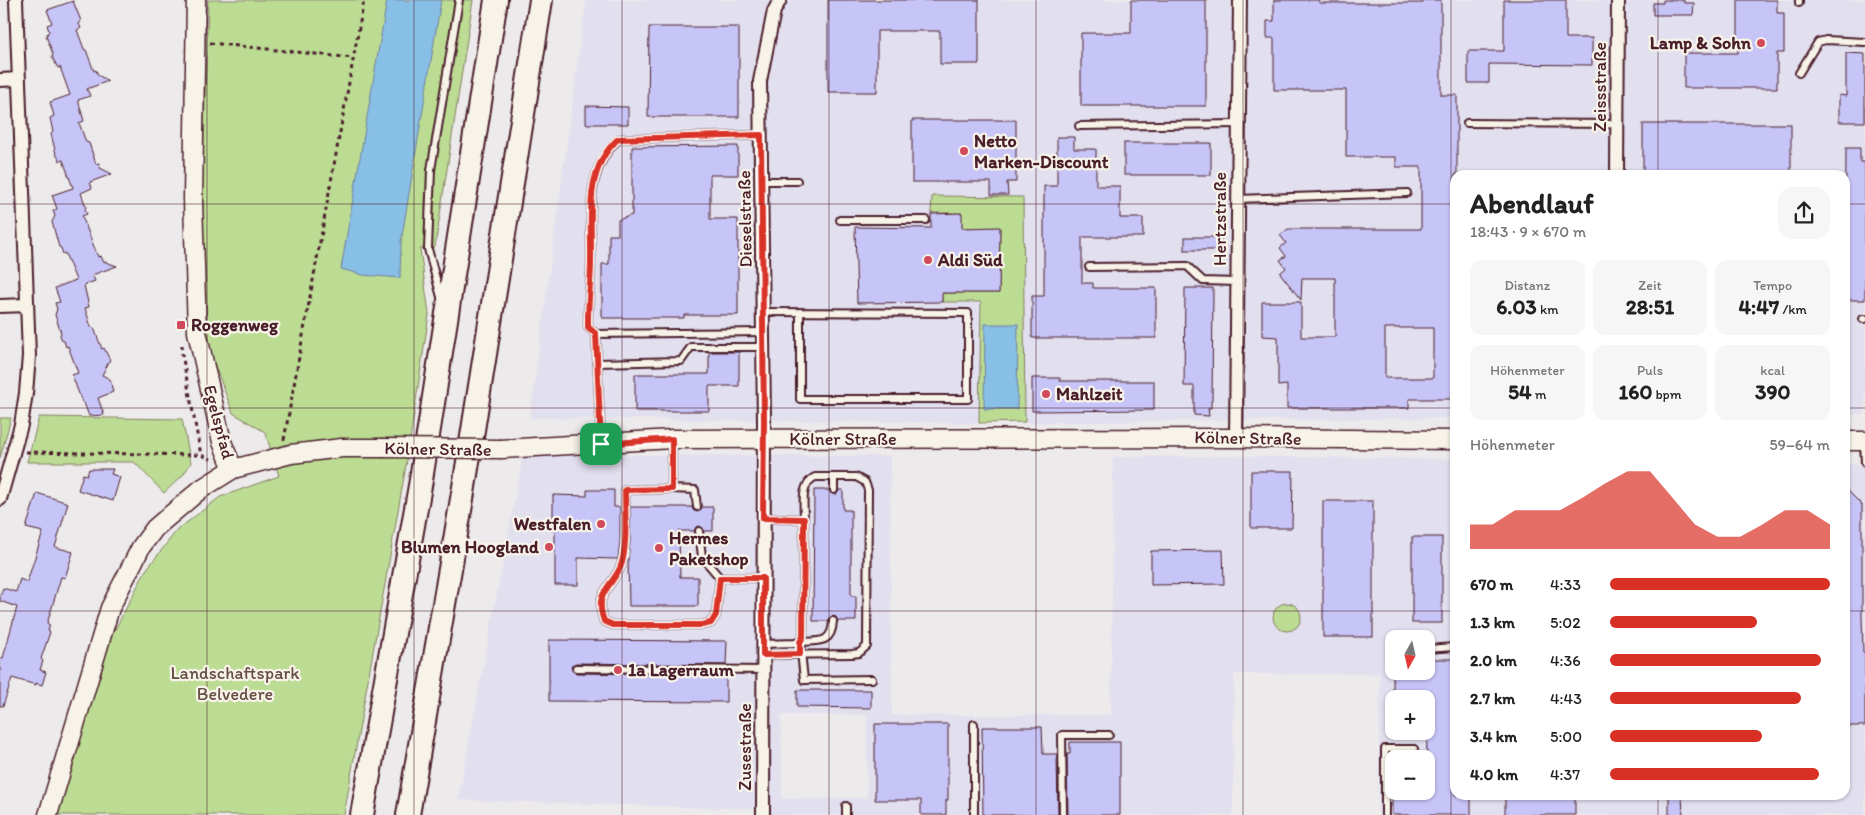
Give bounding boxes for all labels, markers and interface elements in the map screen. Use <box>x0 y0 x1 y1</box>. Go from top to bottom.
place label: Lamp & Sohn <box>1650 32 1752 54</box>
marker: Lamp & Sohn <box>1755 37 1767 49</box>
street label: Zeissstraße <box>1589 42 1611 132</box>
place label: Netto Marken-Discount <box>974 130 1109 173</box>
marker: Netto Marken-Discount <box>958 145 970 157</box>
street label: Dieselstraße <box>733 170 757 268</box>
street label: Hertzstraße <box>1209 172 1231 266</box>
text: Abendlauf <box>1470 186 1594 220</box>
button: share <box>1778 187 1830 239</box>
text: 18:43 · 9 × 670 m <box>1470 222 1586 241</box>
place label: Aldi Süd <box>937 249 1003 271</box>
marker: Aldi Süd <box>922 254 934 266</box>
text: Distanz <box>1505 277 1550 294</box>
text: Zeit <box>1638 277 1662 294</box>
text: Tempo <box>1753 277 1792 294</box>
text: 6.03 <box>1496 294 1537 319</box>
text: 28:51 <box>1626 294 1674 319</box>
text: 4:47 <box>1738 294 1779 319</box>
text: km <box>1537 301 1558 318</box>
text: /km <box>1779 301 1807 318</box>
place label: Roggenweg <box>191 314 279 336</box>
marker: Roggenweg <box>175 319 187 331</box>
text: Höhenmeter <box>1490 362 1564 379</box>
text: Puls <box>1637 362 1663 379</box>
text: kcal <box>1760 362 1785 379</box>
text: 54 <box>1508 379 1532 404</box>
text: 160 <box>1619 379 1652 404</box>
text: 390 <box>1755 379 1790 404</box>
street label: Egelspfad <box>199 382 240 462</box>
place label: Mahlzeit <box>1056 383 1123 405</box>
text: m <box>1532 386 1547 403</box>
text: bpm <box>1652 386 1681 403</box>
marker: Mahlzeit <box>1040 388 1052 400</box>
pin <box>580 423 622 465</box>
street label: Kölner Straße <box>1194 426 1302 450</box>
street label: Kölner Straße <box>789 428 897 450</box>
icon: arrive <box>587 430 615 458</box>
text: Höhenmeter <box>1470 435 1555 454</box>
text: 59–64 m <box>1769 435 1830 454</box>
street label: Kölner Straße <box>384 437 492 461</box>
place label: Westfalen <box>514 513 591 535</box>
marker: Westfalen <box>595 518 607 530</box>
place label: Hermes Paketshop <box>669 527 749 570</box>
place label: Blumen Hoogland <box>401 536 540 558</box>
marker: Blumen Hoogland <box>543 541 555 553</box>
marker: Hermes Paketshop <box>653 542 665 554</box>
text: 670 m <box>1470 575 1513 594</box>
text: 4:33 <box>1550 575 1581 594</box>
text: 1.3 km <box>1470 613 1515 632</box>
text: 5:02 <box>1550 613 1581 632</box>
north arrow <box>1385 630 1435 680</box>
map controls <box>1385 630 1435 800</box>
text: 2.0 km <box>1470 651 1517 670</box>
text: 4:36 <box>1550 651 1581 670</box>
place label: 1a Lagerraum <box>628 659 735 681</box>
park label: Landschaftspark Belvedere <box>170 662 300 705</box>
marker: 1a Lagerraum <box>612 664 624 676</box>
text: 2.7 km <box>1470 689 1515 708</box>
text: 4:43 <box>1550 689 1582 708</box>
button: + <box>1385 690 1435 740</box>
street label: Zusestraße <box>734 703 756 791</box>
text: 3.4 km <box>1470 727 1517 746</box>
text: 5:00 <box>1550 727 1582 746</box>
button: − <box>1385 750 1435 800</box>
text: 4.0 km <box>1470 765 1518 784</box>
text: 4:37 <box>1550 765 1580 784</box>

